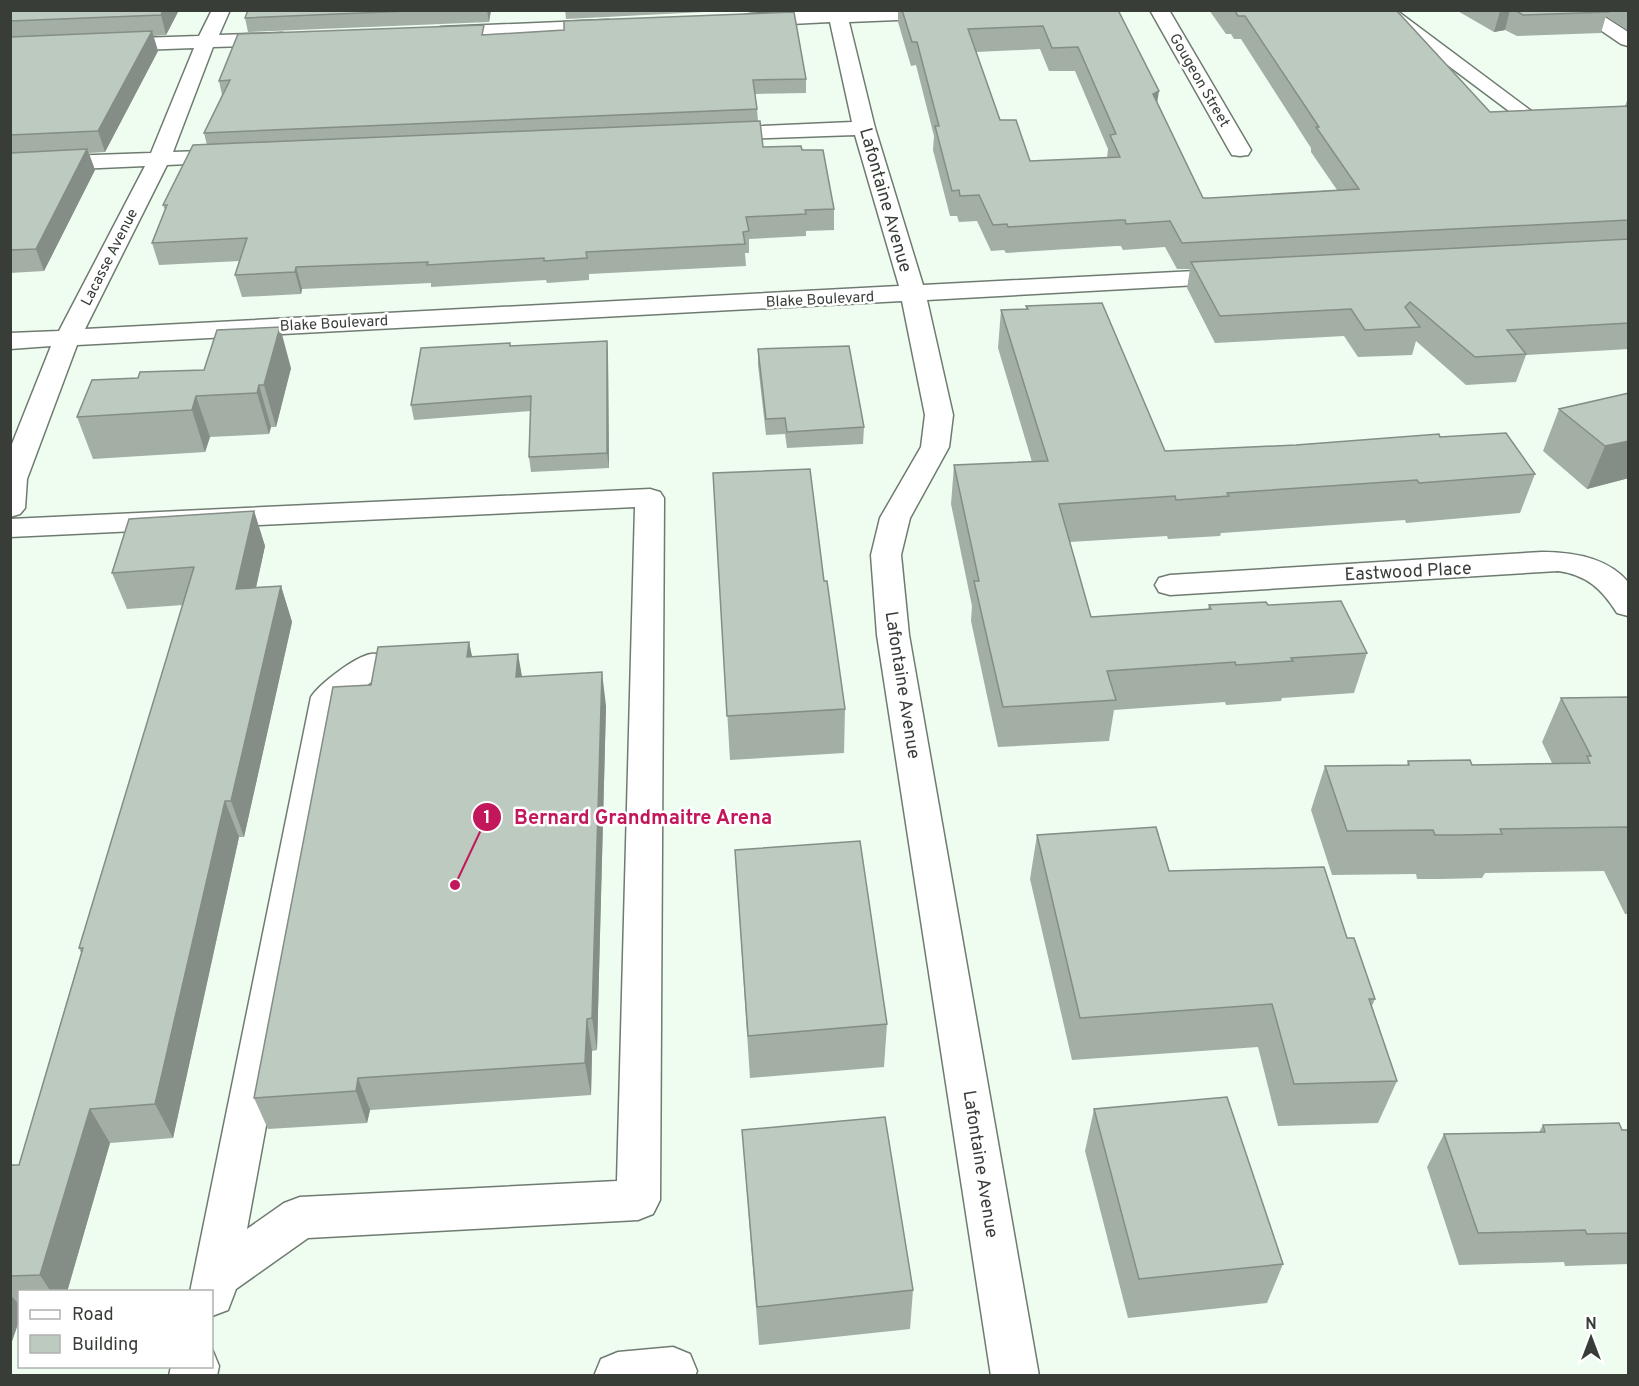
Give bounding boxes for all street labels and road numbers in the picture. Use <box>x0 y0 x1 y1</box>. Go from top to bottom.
street label: Gougeon Street <box>1164 30 1233 131</box>
street label: Lafontaine Avenue <box>853 125 916 275</box>
street label: Lacasse Avenue <box>78 206 143 310</box>
street label: Blake Boulevard <box>765 288 875 313</box>
street label: Blake Boulevard <box>279 312 389 337</box>
street label: Eastwood Place <box>1344 558 1472 587</box>
street label: Lafontaine Avenue <box>878 610 925 761</box>
street label: Lafontaine Avenue <box>956 1089 1003 1240</box>

